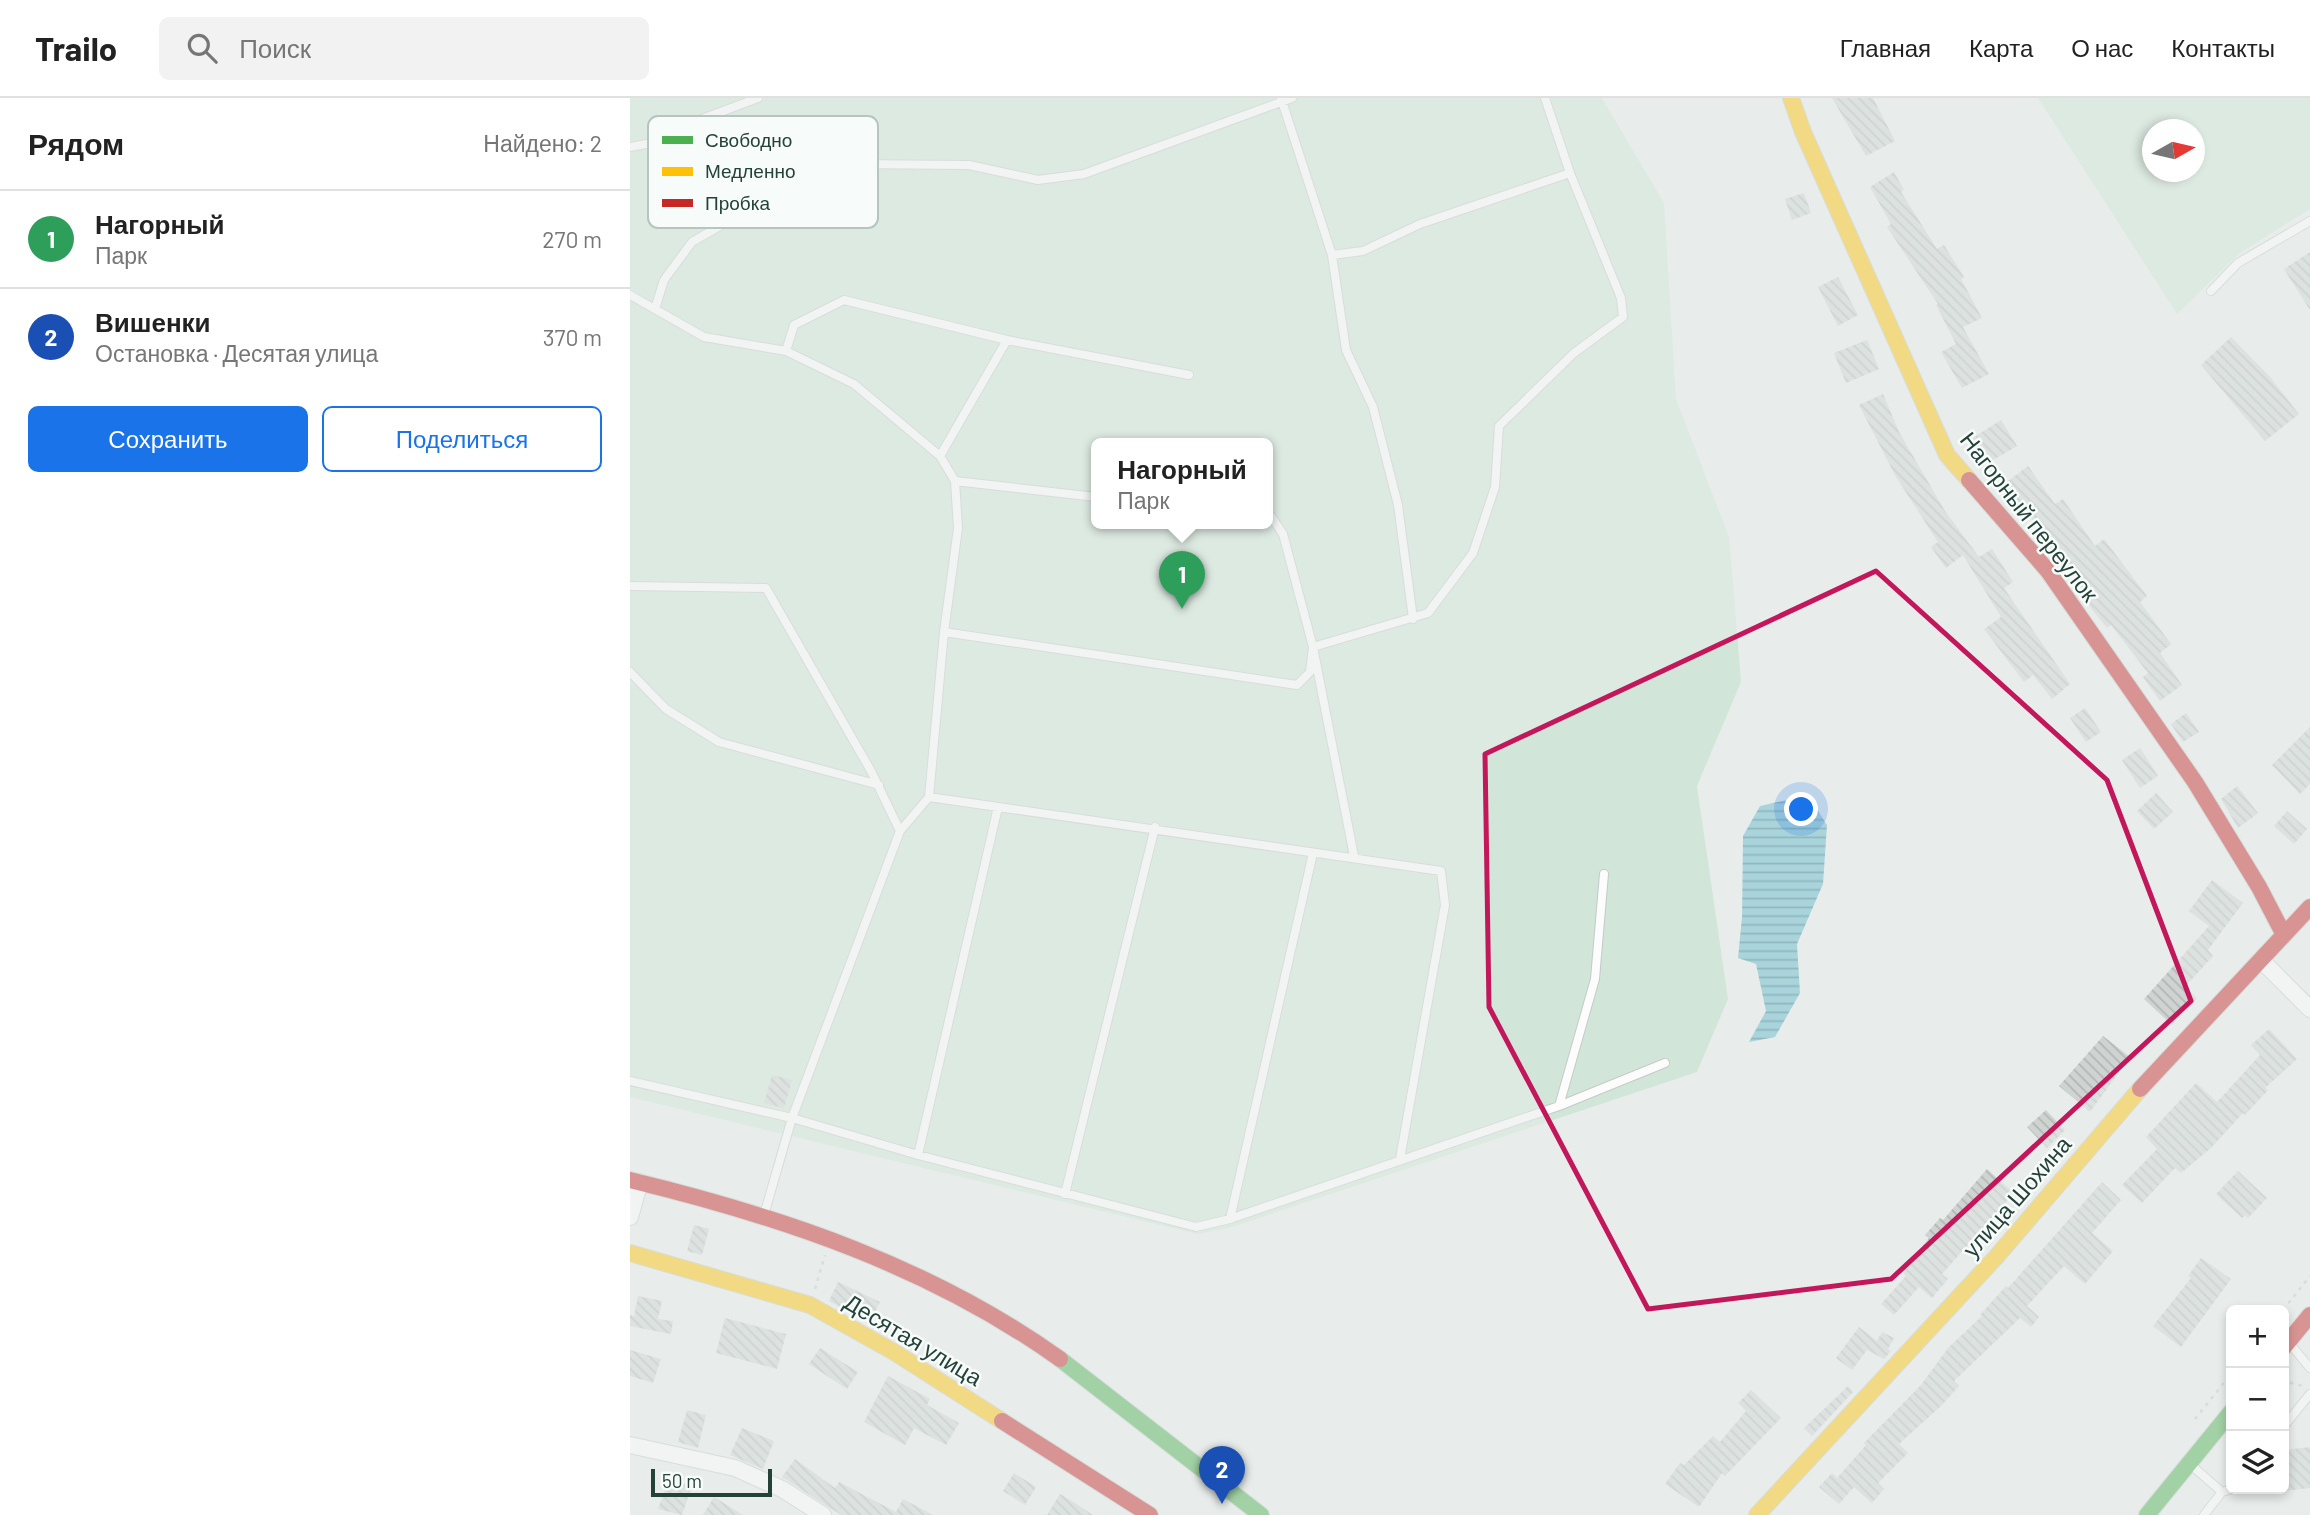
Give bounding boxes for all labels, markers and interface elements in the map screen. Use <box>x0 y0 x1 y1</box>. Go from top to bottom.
search box <box>159 17 649 80</box>
text: Trailo <box>35 28 117 68</box>
icon: search <box>183 29 221 67</box>
text: Поиск <box>239 32 311 63</box>
text: Главная <box>1840 33 1931 62</box>
text: Карта <box>1969 33 2033 62</box>
text: О нас <box>2071 33 2133 62</box>
text: Контакты <box>2171 33 2275 62</box>
legend <box>648 116 878 228</box>
north arrow <box>2142 119 2205 182</box>
text: Рядом <box>28 125 124 161</box>
text: Свободно <box>705 128 792 151</box>
text: Найдено: 2 <box>483 129 602 157</box>
text: Медленно <box>705 159 795 182</box>
text: Пробка <box>705 191 770 214</box>
text: Нагорный <box>95 208 224 239</box>
text: 1 <box>47 225 55 253</box>
text: 270 m <box>542 225 602 253</box>
text: Парк <box>95 241 147 269</box>
text: Вишенки <box>95 306 211 337</box>
text: 2 <box>45 323 57 351</box>
text: 370 m <box>543 323 602 351</box>
text: Остановка · Десятая улица <box>95 339 378 367</box>
button: Сохранить <box>28 406 308 472</box>
button: Поделиться <box>322 406 602 472</box>
street label: Нагорный переулок <box>1955 426 2105 608</box>
popup <box>1091 438 1273 529</box>
text: Нагорный <box>1117 453 1247 484</box>
text: Парк <box>1117 486 1169 514</box>
pin: 1 <box>1159 551 1205 609</box>
your location <box>1784 792 1818 826</box>
street label: улица Шохина <box>1956 1130 2077 1263</box>
street label: Десятая улица <box>840 1287 988 1391</box>
map controls <box>2226 1305 2289 1494</box>
button: + <box>2226 1305 2289 1368</box>
button: − <box>2226 1368 2289 1431</box>
button: layers <box>2226 1431 2289 1494</box>
pin: 2 <box>1199 1446 1245 1504</box>
scale bar <box>651 1466 772 1498</box>
text: 50 m <box>662 1469 702 1492</box>

